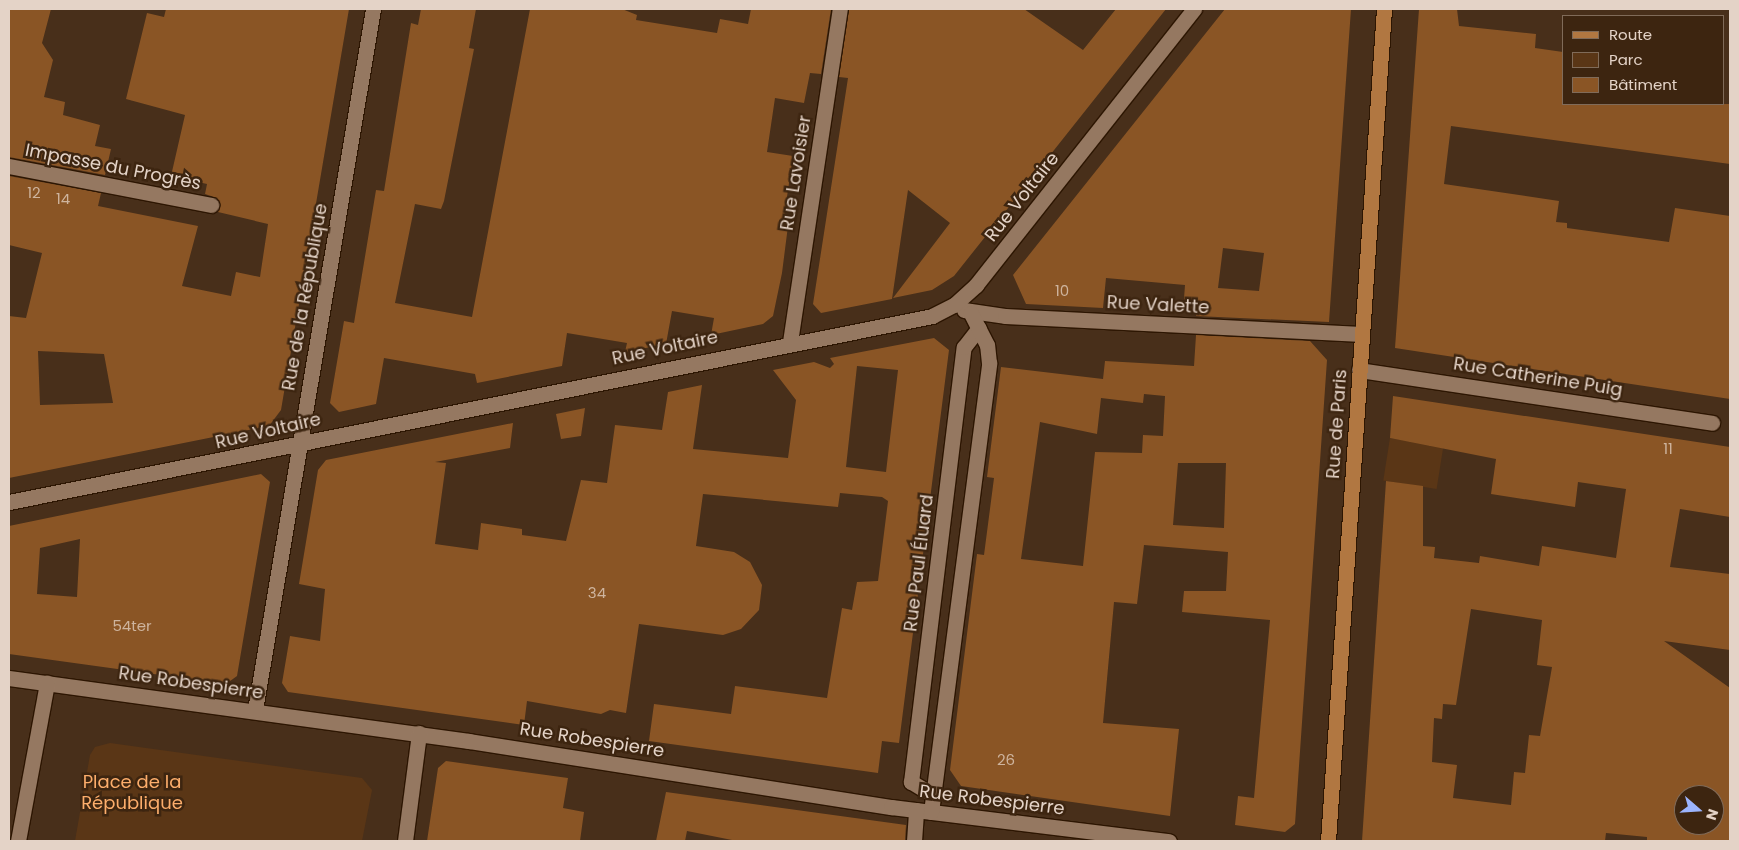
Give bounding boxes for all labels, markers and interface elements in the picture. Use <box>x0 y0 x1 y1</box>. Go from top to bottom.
legend <box>1562 15 1724 105</box>
text: Route <box>1609 24 1652 45</box>
text: Parc <box>1609 49 1643 70</box>
text: Bâtiment <box>1609 74 1677 95</box>
street label: Rue Lavoisier <box>776 114 816 232</box>
street label: Impasse du Progrès <box>23 139 203 195</box>
street label: Rue Voltaire <box>980 148 1064 246</box>
house number: 12 <box>27 184 41 202</box>
house number: 14 <box>56 190 70 208</box>
street label: Rue de la République <box>278 202 332 392</box>
house number: 10 <box>1055 282 1069 300</box>
street label: Rue Valette <box>1106 292 1210 318</box>
street label: Rue Voltaire <box>610 326 720 370</box>
street label: Rue Catherine Puig <box>1452 353 1624 401</box>
street label: Rue de Paris <box>1322 369 1352 479</box>
street label: Rue Voltaire <box>213 408 323 454</box>
house number: 11 <box>1663 440 1673 458</box>
street label: Rue Paul Éluard <box>900 493 938 633</box>
house number: 34 <box>588 584 606 602</box>
house number: 54ter <box>112 617 152 635</box>
street label: Rue Robespierre <box>117 662 265 704</box>
street label: Rue Robespierre <box>518 718 666 762</box>
house number: 26 <box>997 751 1015 769</box>
park label: Place de la République <box>81 772 183 814</box>
street label: Rue Robespierre <box>918 780 1066 820</box>
north arrow <box>1674 785 1724 835</box>
text: N <box>1701 806 1723 823</box>

